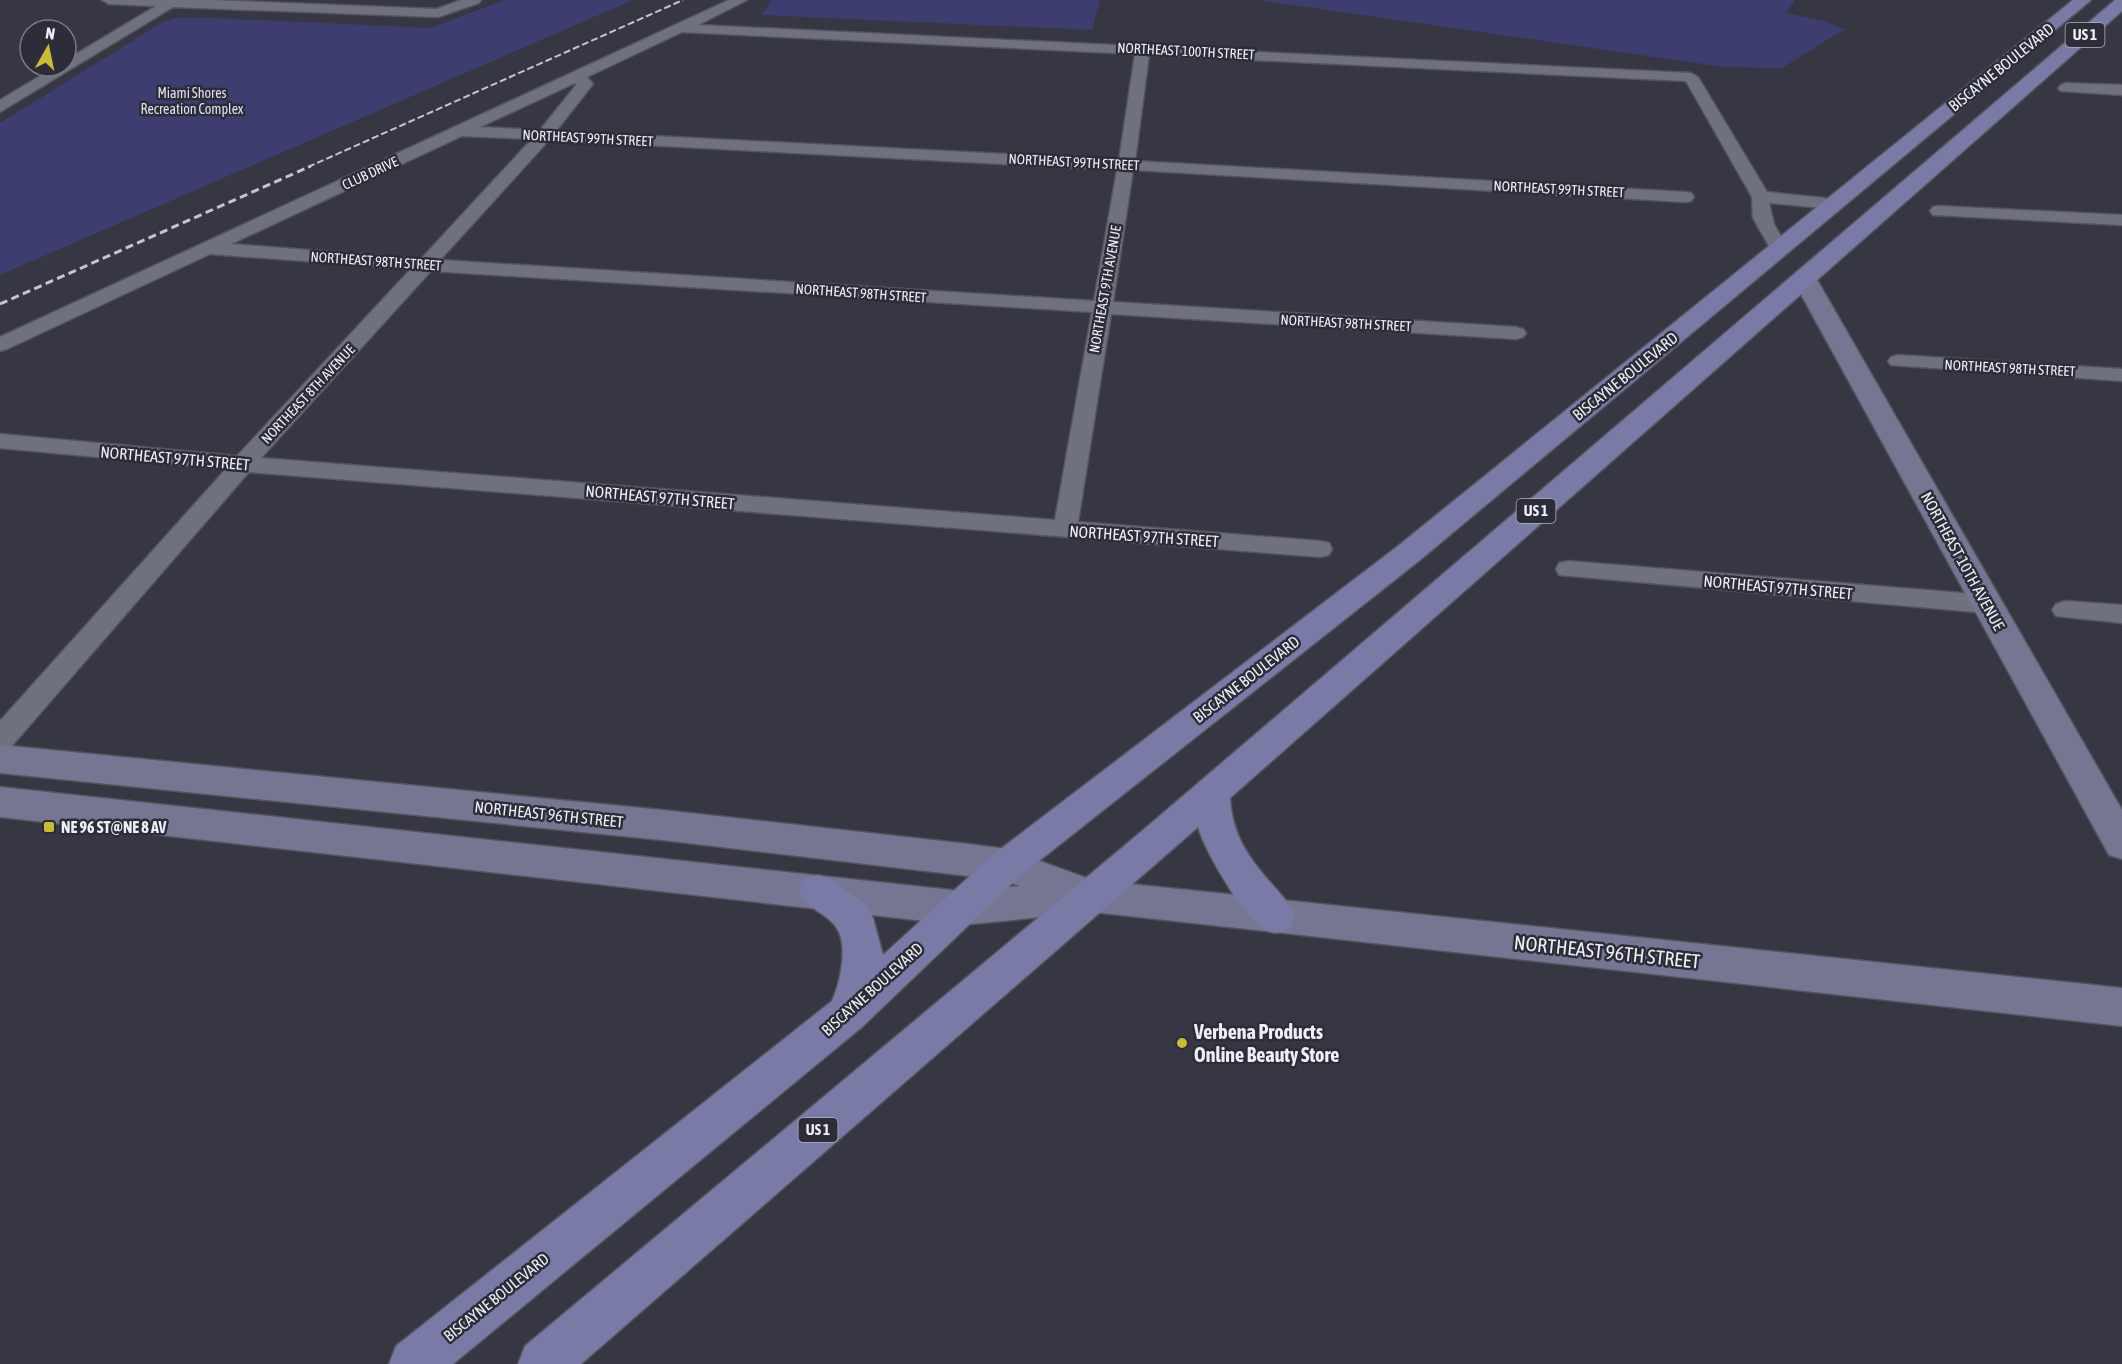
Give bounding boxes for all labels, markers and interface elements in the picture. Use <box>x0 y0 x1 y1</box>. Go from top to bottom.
north arrow <box>18 18 78 78</box>
street label: BISCAYNE BOULEVARD <box>1945 19 2057 115</box>
road number: US 1 <box>2066 23 2104 47</box>
text: N <box>44 24 56 43</box>
street label: NORTHEAST 100TH STREET <box>1117 39 1255 63</box>
park label: Miami Shores Recreation Complex <box>140 85 244 117</box>
street label: NORTHEAST 99TH STREET <box>522 127 654 149</box>
street label: NORTHEAST 99TH STREET <box>1008 151 1140 173</box>
street label: CLUB DRIVE <box>340 153 400 193</box>
street label: NORTHEAST 99TH STREET <box>1493 178 1625 200</box>
street label: NORTHEAST 9TH AVENUE <box>1086 224 1124 354</box>
street label: NORTHEAST 98TH STREET <box>310 248 442 274</box>
street label: NORTHEAST 98TH STREET <box>795 280 927 306</box>
street label: NORTHEAST 98TH STREET <box>1280 312 1412 334</box>
street label: BISCAYNE BOULEVARD <box>1569 328 1681 424</box>
street label: NORTHEAST 8TH AVENUE <box>258 341 358 447</box>
street label: NORTHEAST 98TH STREET <box>1944 357 2076 379</box>
street label: NORTHEAST 97TH STREET <box>100 443 250 473</box>
street label: NORTHEAST 97TH STREET <box>585 482 735 512</box>
street label: NORTHEAST 10TH AVENUE <box>1918 489 2009 633</box>
road number: US 1 <box>1516 499 1556 523</box>
street label: NORTHEAST 97TH STREET <box>1069 522 1219 550</box>
street label: NORTHEAST 97TH STREET <box>1703 572 1853 602</box>
street label: BISCAYNE BOULEVARD <box>1189 632 1303 726</box>
street label: NORTHEAST 96TH STREET <box>474 797 624 831</box>
place label: NE 96 ST@NE 8 AV <box>61 818 167 836</box>
marker: NE 96 ST@NE 8 AV <box>42 820 56 834</box>
street label: NORTHEAST 96TH STREET <box>1513 930 1701 973</box>
street label: BISCAYNE BOULEVARD <box>818 939 926 1039</box>
place label: Verbena Products Online Beauty Store <box>1193 1020 1339 1066</box>
marker: Verbena Products Online Beauty Store <box>1175 1036 1189 1050</box>
road number: US 1 <box>798 1118 838 1142</box>
street label: BISCAYNE BOULEVARD <box>440 1249 552 1345</box>

